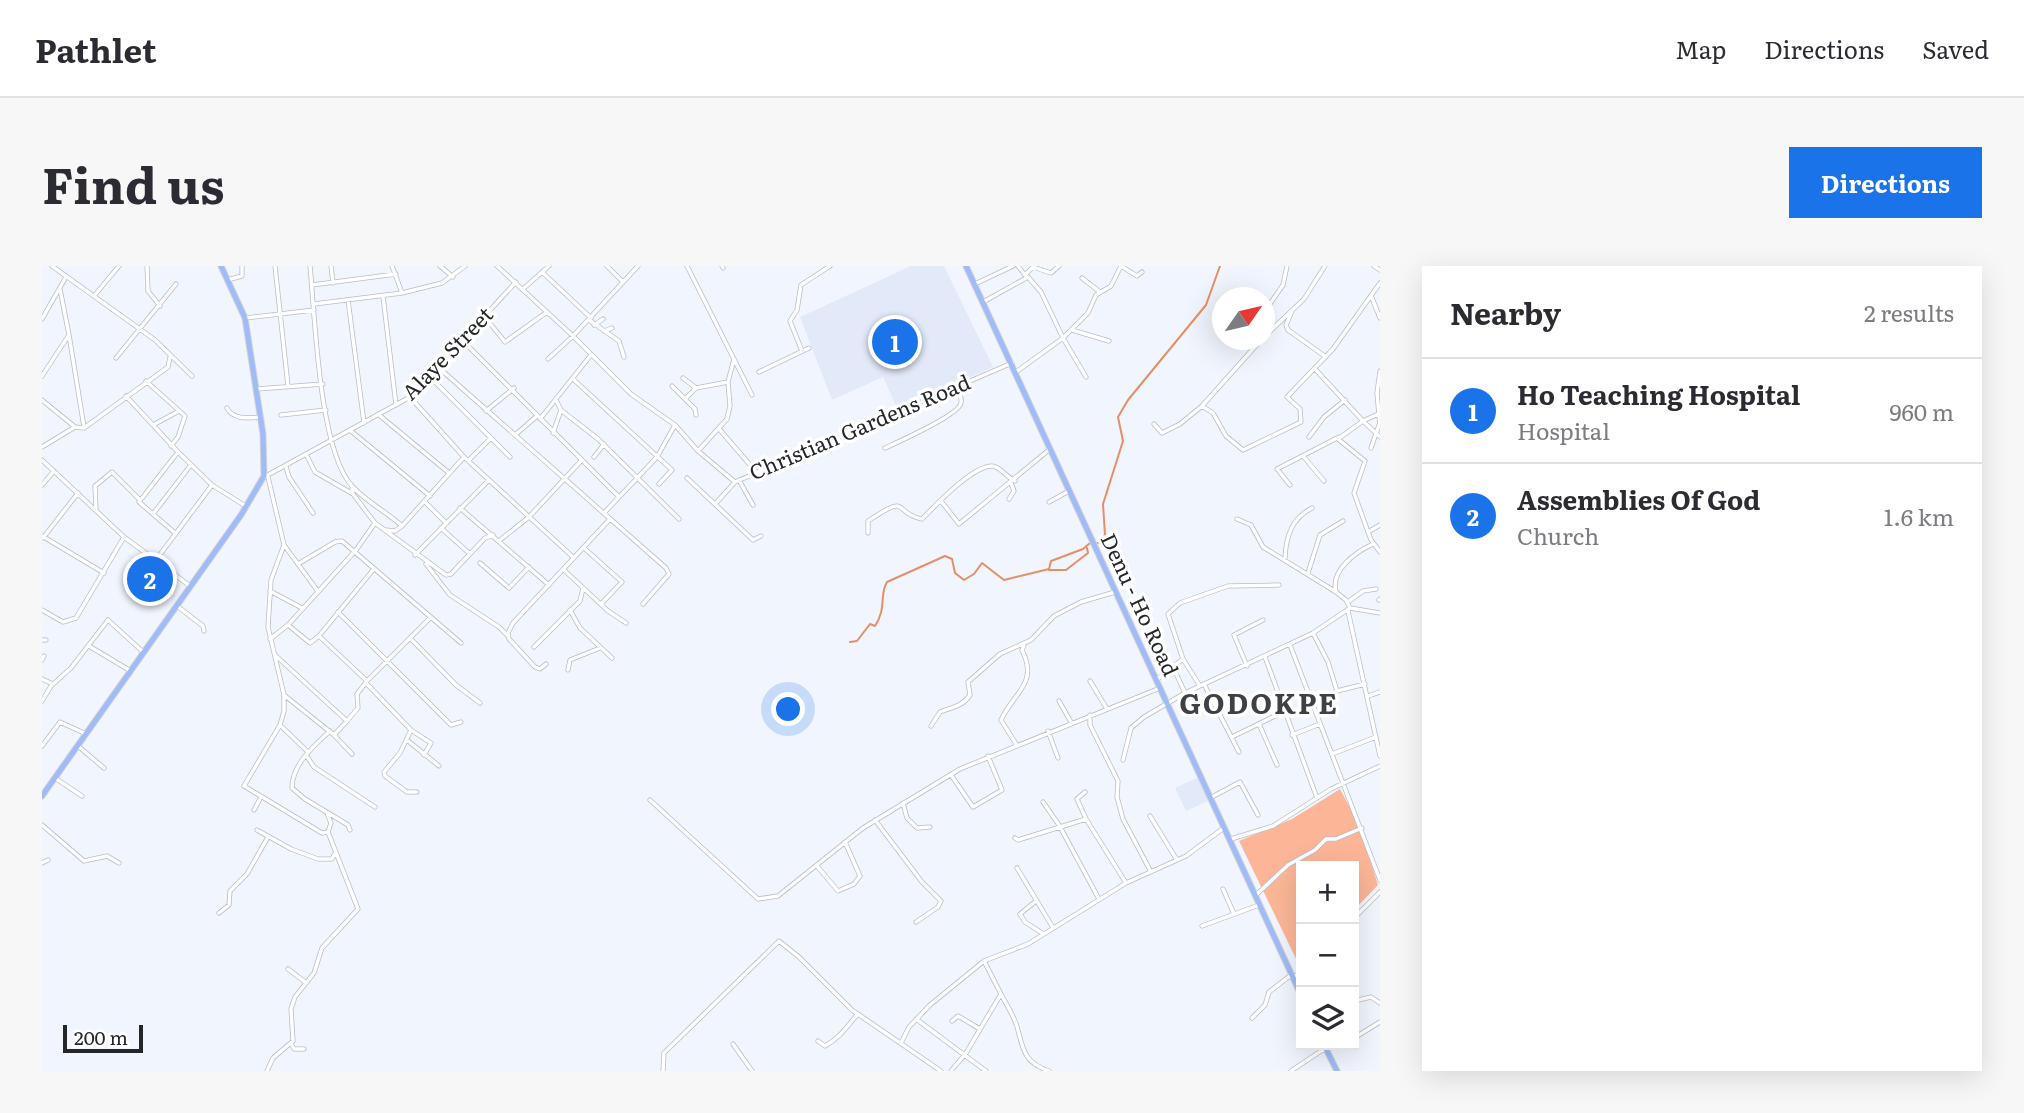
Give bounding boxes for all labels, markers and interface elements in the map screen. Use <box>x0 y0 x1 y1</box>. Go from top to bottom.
text: Pathlet <box>35 24 156 73</box>
text: Map <box>1675 31 1726 66</box>
text: Directions <box>1764 31 1884 66</box>
text: Saved <box>1922 31 1989 66</box>
text: Find us <box>42 146 225 219</box>
button: Directions <box>1789 147 1982 218</box>
north arrow <box>1212 287 1275 350</box>
text: Nearby <box>1450 290 1561 334</box>
text: 2 results <box>1864 295 1954 329</box>
street label: Alaye Street <box>394 298 499 406</box>
pin: 1 <box>872 316 918 368</box>
street label: Christian Gardens Road <box>744 365 974 486</box>
text: Ho Teaching Hospital <box>1517 374 1801 413</box>
text: 1 <box>1468 394 1478 428</box>
text: 960 m <box>1889 394 1954 428</box>
text: Hospital <box>1517 413 1610 447</box>
text: Assemblies Of God <box>1517 479 1760 518</box>
text: 2 <box>1467 499 1479 533</box>
text: 1.6 km <box>1884 499 1954 533</box>
text: Church <box>1517 518 1599 552</box>
street label: Denu - Ho Road <box>1095 528 1188 680</box>
pin: 2 <box>127 553 173 605</box>
district label: GODOKPE <box>1179 681 1339 723</box>
your location <box>771 692 805 726</box>
map controls <box>1296 861 1359 1050</box>
button: + <box>1296 861 1359 924</box>
button: − <box>1296 924 1359 987</box>
button: layers <box>1296 987 1359 1050</box>
scale bar <box>63 1022 144 1054</box>
text: 200 m <box>74 1023 128 1051</box>

